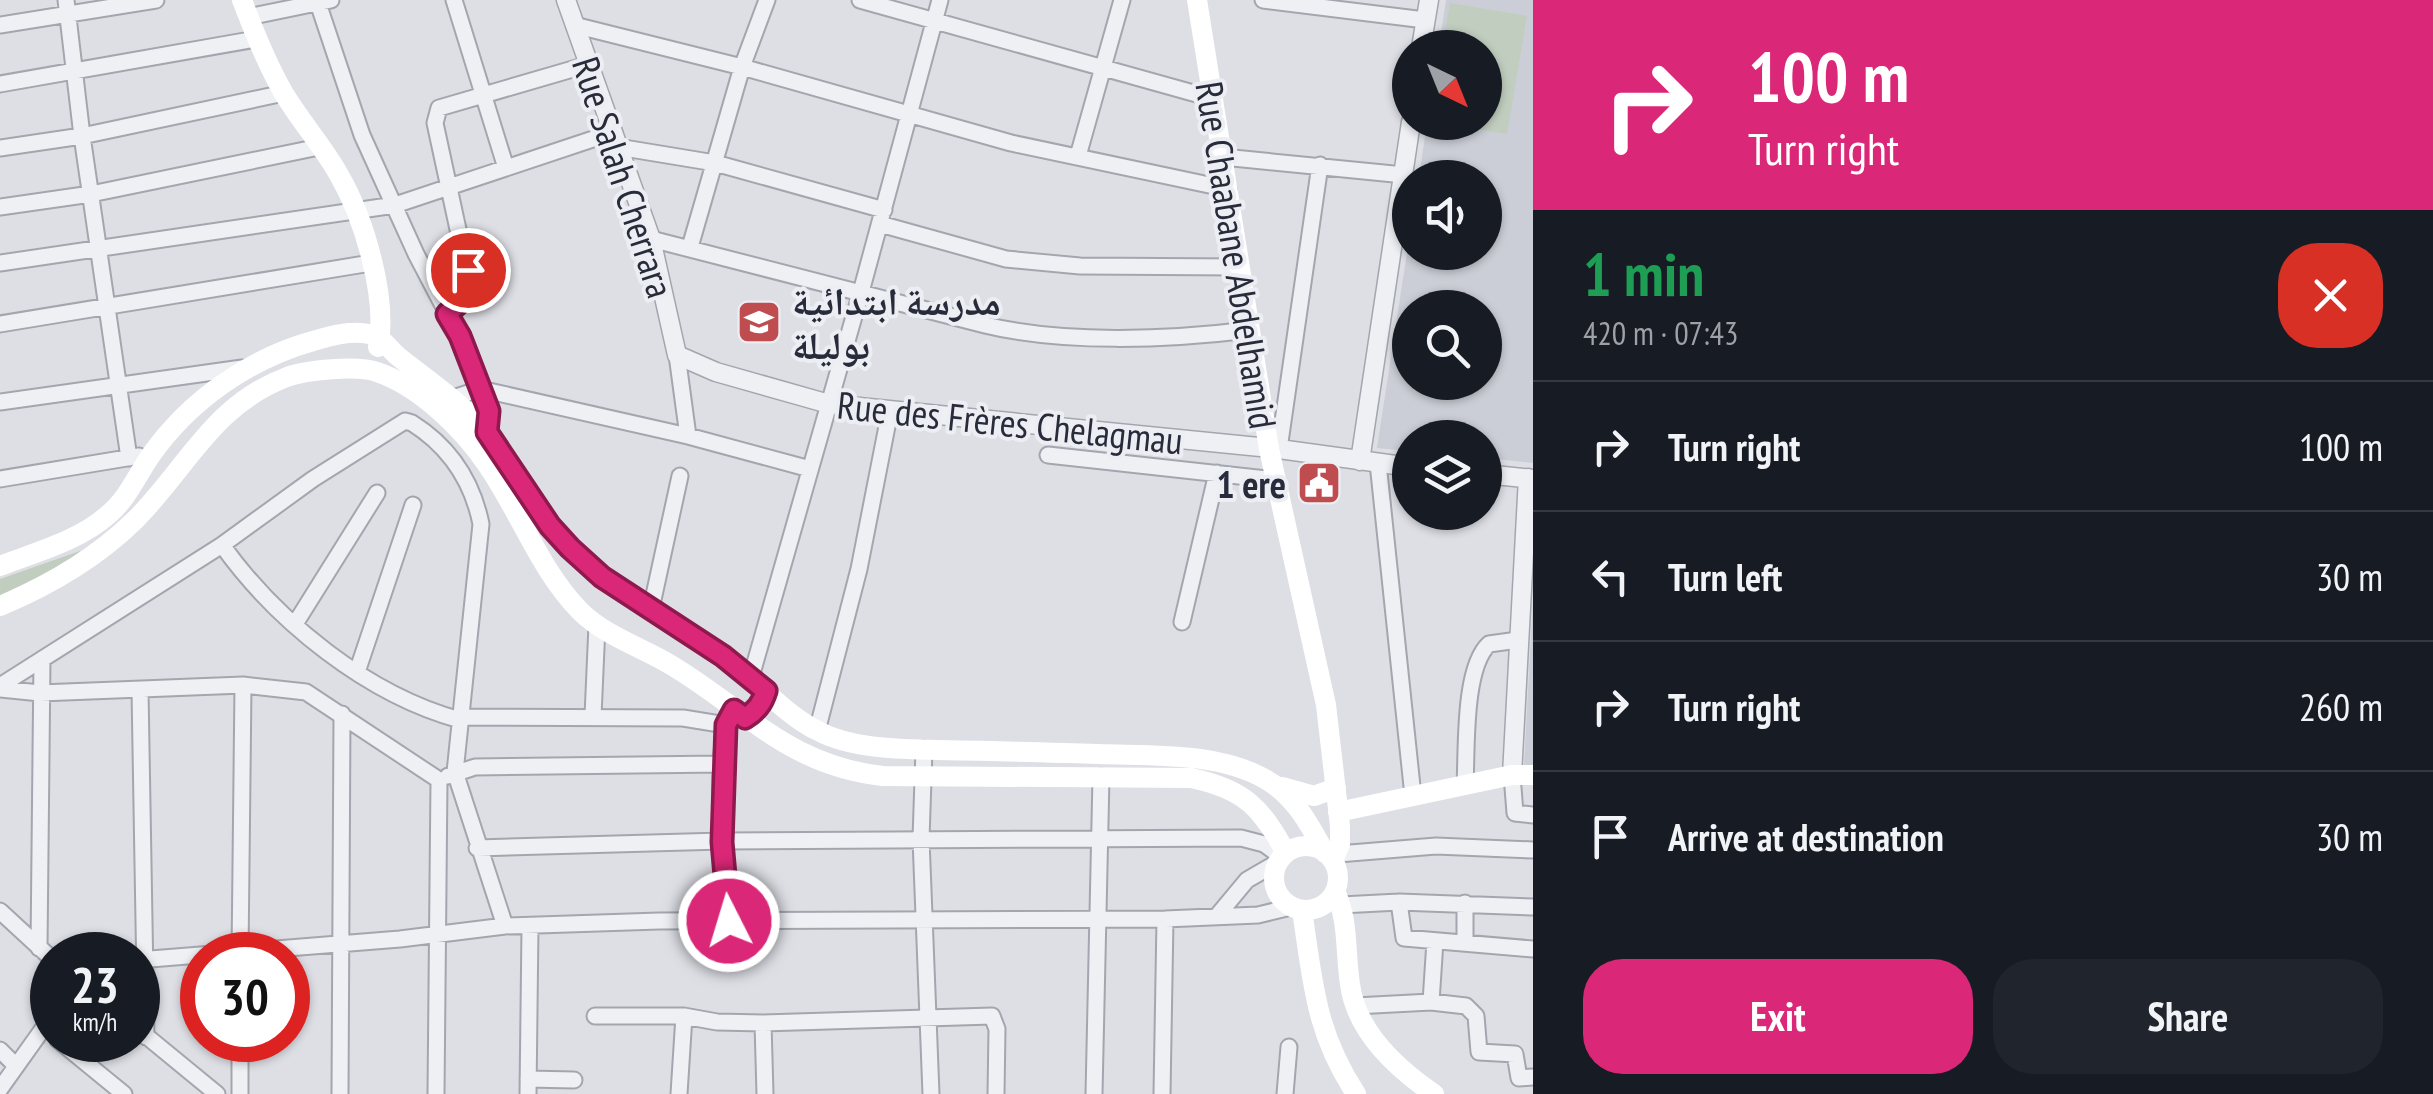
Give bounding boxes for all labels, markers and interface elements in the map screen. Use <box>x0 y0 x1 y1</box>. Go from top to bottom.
north arrow <box>1392 30 1502 140</box>
map controls <box>1392 30 1502 530</box>
text: 100 m <box>1748 31 1909 121</box>
icon: right <box>1583 40 1713 170</box>
street label: Rue Salah Cherrara <box>562 50 686 304</box>
street label: Rue Chaabane Abdelhamid <box>1185 78 1289 432</box>
text: Turn right <box>1748 119 1899 177</box>
button: sound <box>1392 160 1502 270</box>
pin <box>426 228 511 313</box>
text: 1 min <box>1583 235 1704 313</box>
icon: arrive <box>441 243 496 298</box>
button: close <box>2278 243 2383 348</box>
place label: مدرسة ابتدائية بوليلة <box>792 276 1001 369</box>
button: search <box>1392 290 1502 400</box>
school or university icon: مدرسة ابتدائية بوليلة <box>736 299 782 345</box>
text: 420 m · 07:43 <box>1583 312 1738 354</box>
street label: Rue des Frères Chelagmau <box>835 379 1185 465</box>
icon: right <box>1583 419 1638 474</box>
button: layers <box>1392 420 1502 530</box>
text: Turn right <box>1668 422 1800 471</box>
text: 100 m <box>2299 422 2383 471</box>
place label: 1 ere <box>1216 459 1286 508</box>
public building icon: 1 ere <box>1296 460 1342 506</box>
icon: left <box>1583 549 1638 604</box>
text: Turn left <box>1668 552 1782 601</box>
text: 30 m <box>2316 552 2383 601</box>
icon: right <box>1583 679 1638 734</box>
text: Turn right <box>1668 682 1800 731</box>
text: 260 m <box>2299 682 2383 731</box>
icon: arrive <box>1583 809 1638 864</box>
text: Arrive at destination <box>1668 812 1944 861</box>
text: 30 m <box>2316 812 2383 861</box>
position arrow <box>677 869 781 973</box>
speed limit sign: 30 <box>180 932 310 1062</box>
text: 23 <box>71 952 119 1017</box>
button: Exit <box>1583 959 1973 1074</box>
button: Share <box>1993 959 2383 1074</box>
text: km/h <box>73 1006 117 1038</box>

